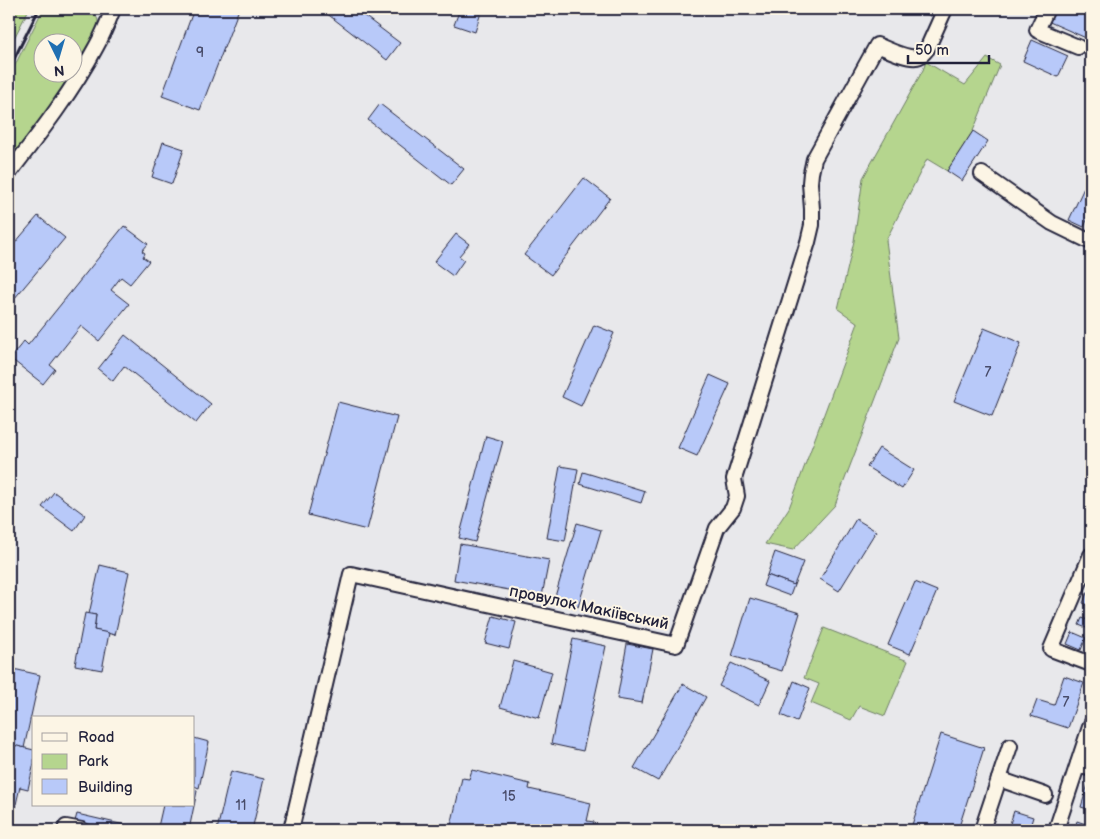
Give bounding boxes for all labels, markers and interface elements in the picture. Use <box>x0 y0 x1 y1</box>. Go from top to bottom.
north arrow <box>32 32 82 82</box>
scale bar <box>908 32 989 64</box>
text: 50 m <box>915 41 949 60</box>
house number: 9 <box>196 44 204 61</box>
text: N <box>53 62 65 79</box>
house number: 7 <box>985 364 992 381</box>
street label: провулок Макіївський <box>508 582 670 634</box>
house number: 7 <box>1063 694 1070 711</box>
legend <box>32 716 195 806</box>
text: Road <box>78 728 114 747</box>
text: Park <box>78 752 109 771</box>
text: Building <box>78 778 133 797</box>
house number: 15 <box>502 788 516 805</box>
house number: 11 <box>236 797 246 814</box>

